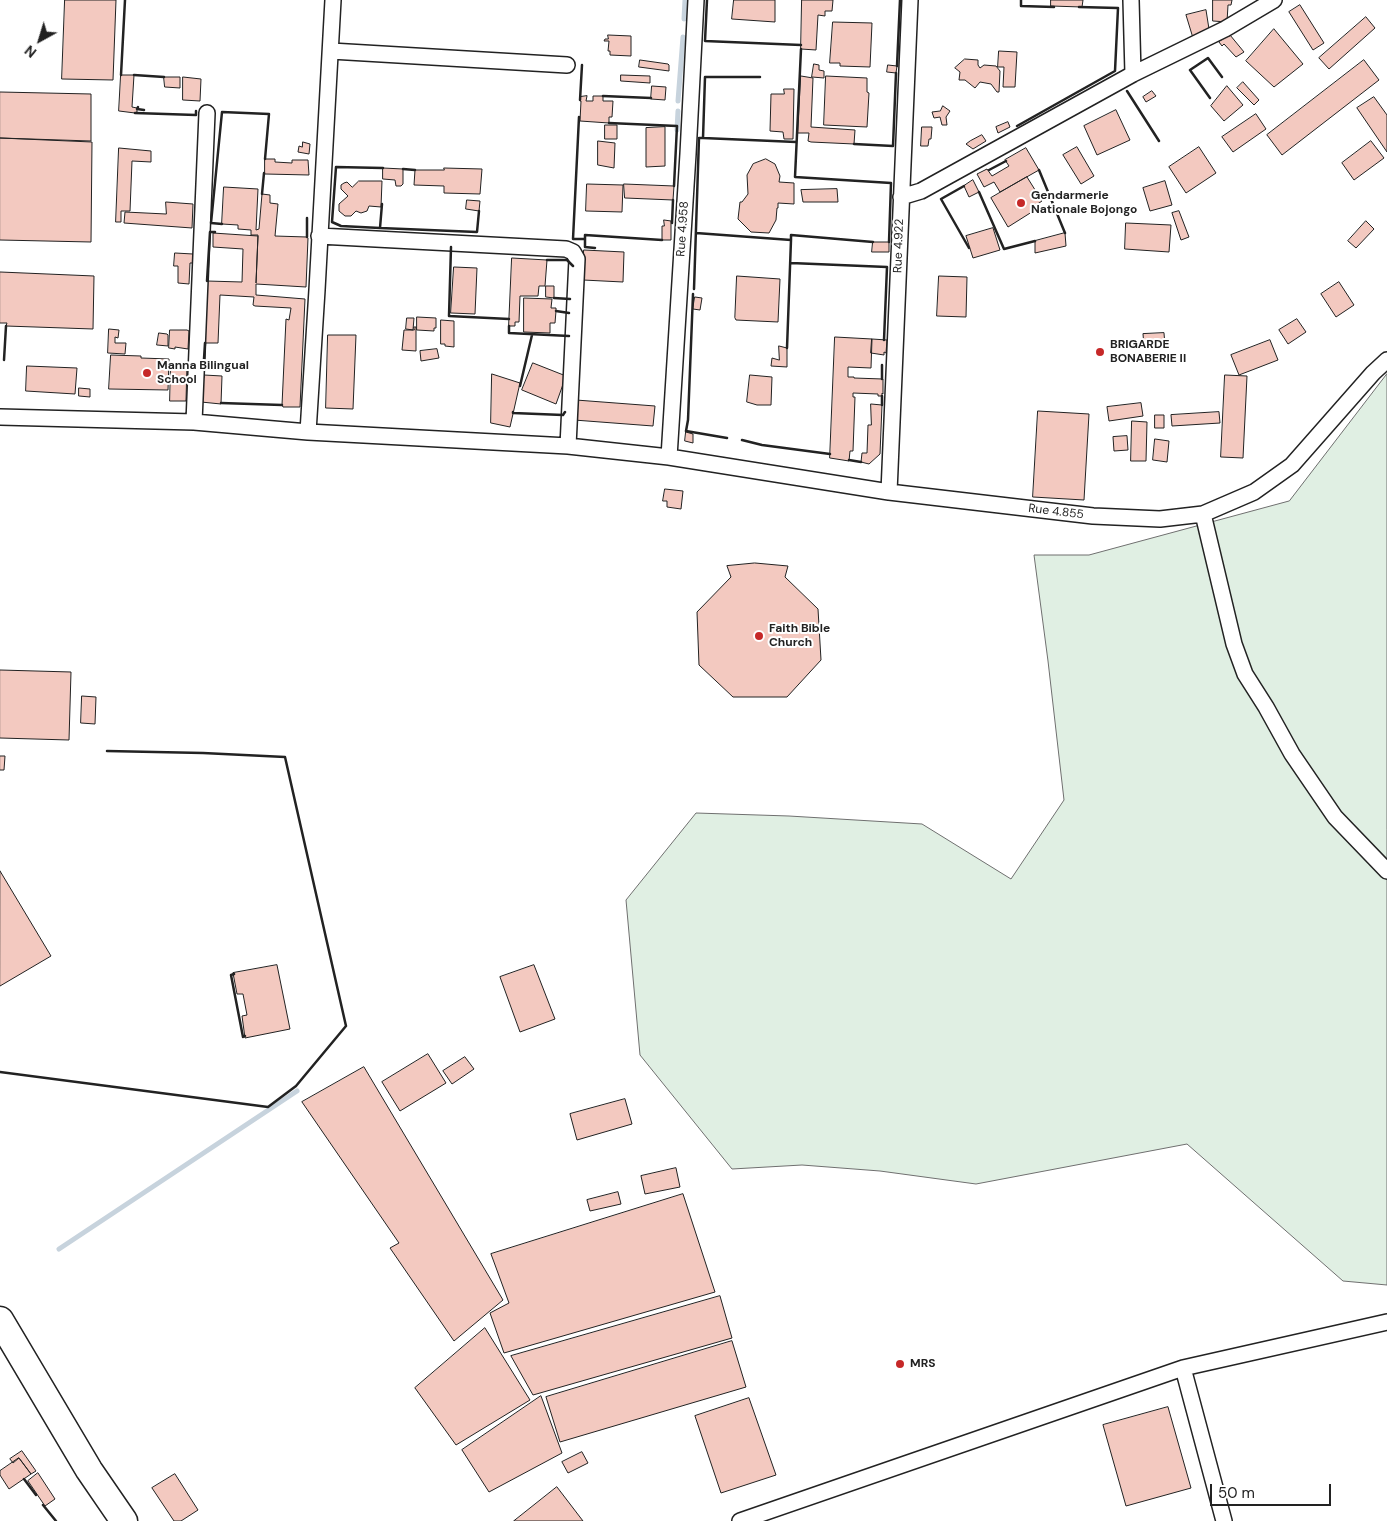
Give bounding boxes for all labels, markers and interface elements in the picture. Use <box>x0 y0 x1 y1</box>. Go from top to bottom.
north arrow <box>15 15 65 65</box>
text: N <box>21 41 40 62</box>
place label: Gendarmerie Nationale Bojongo <box>1031 189 1137 217</box>
marker: Gendarmerie Nationale Bojongo <box>1015 197 1027 209</box>
street label: Rue 4.958 <box>674 201 692 257</box>
street label: Rue 4.922 <box>891 219 907 273</box>
place label: BRIGARDE BONABERIE II <box>1110 338 1186 366</box>
marker: BRIGARDE BONABERIE II <box>1094 346 1106 358</box>
place label: Manna Bilingual School <box>157 359 249 387</box>
marker: Manna Bilingual School <box>141 367 153 379</box>
street label: Rue 4.855 <box>1028 501 1084 523</box>
place label: Faith Bible Church <box>769 622 830 650</box>
marker: Faith Bible Church <box>753 630 765 642</box>
place label: MRS <box>910 1357 935 1371</box>
marker: MRS <box>894 1358 906 1370</box>
scale bar <box>1212 1474 1333 1506</box>
text: 50 m <box>1218 1483 1255 1503</box>

